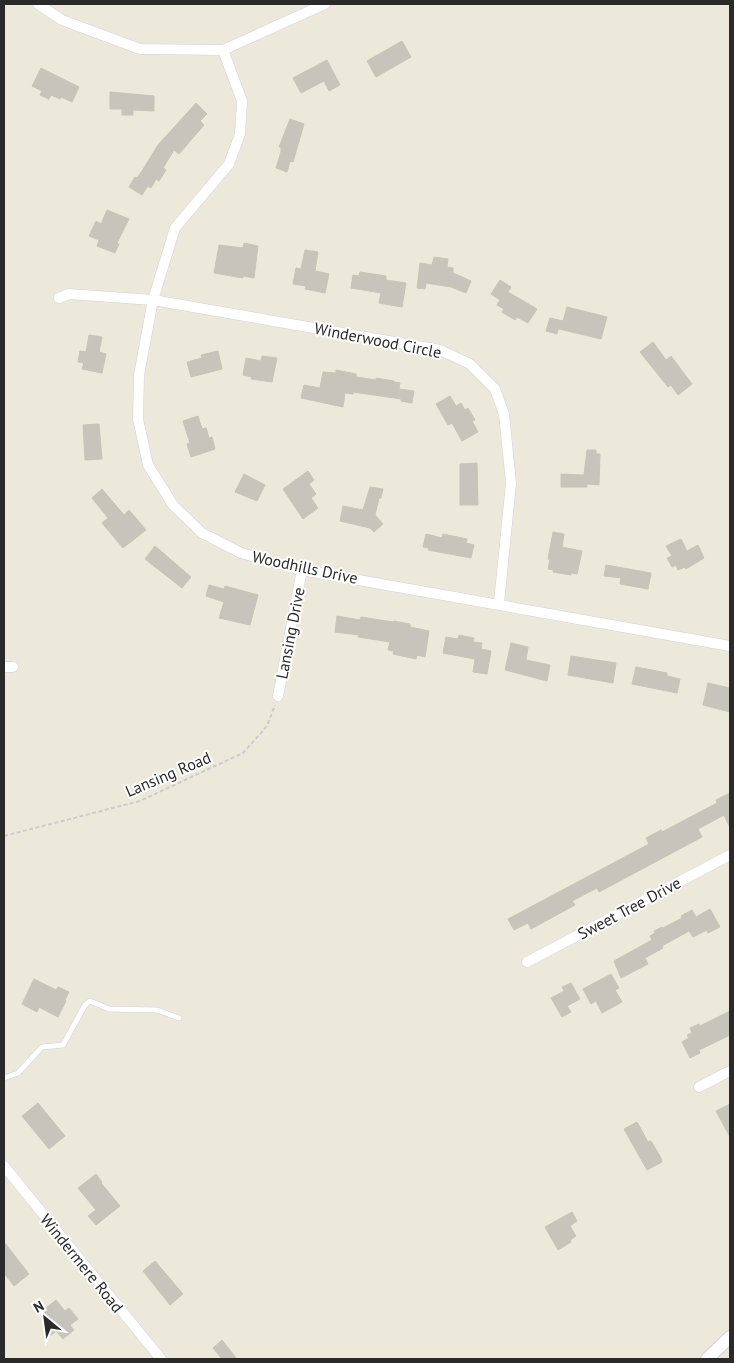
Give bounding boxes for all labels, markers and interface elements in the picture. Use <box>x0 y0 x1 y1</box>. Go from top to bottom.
street label: Winderwood Circle <box>313 318 443 362</box>
street label: Woodhills Drive <box>250 546 360 588</box>
street label: Lansing Drive <box>271 585 309 681</box>
street label: Lansing Road <box>122 747 214 801</box>
street label: Sweet Tree Drive <box>574 872 684 944</box>
street label: Windermere Road <box>36 1210 128 1316</box>
north arrow <box>20 1293 70 1343</box>
text: N <box>30 1297 47 1317</box>

